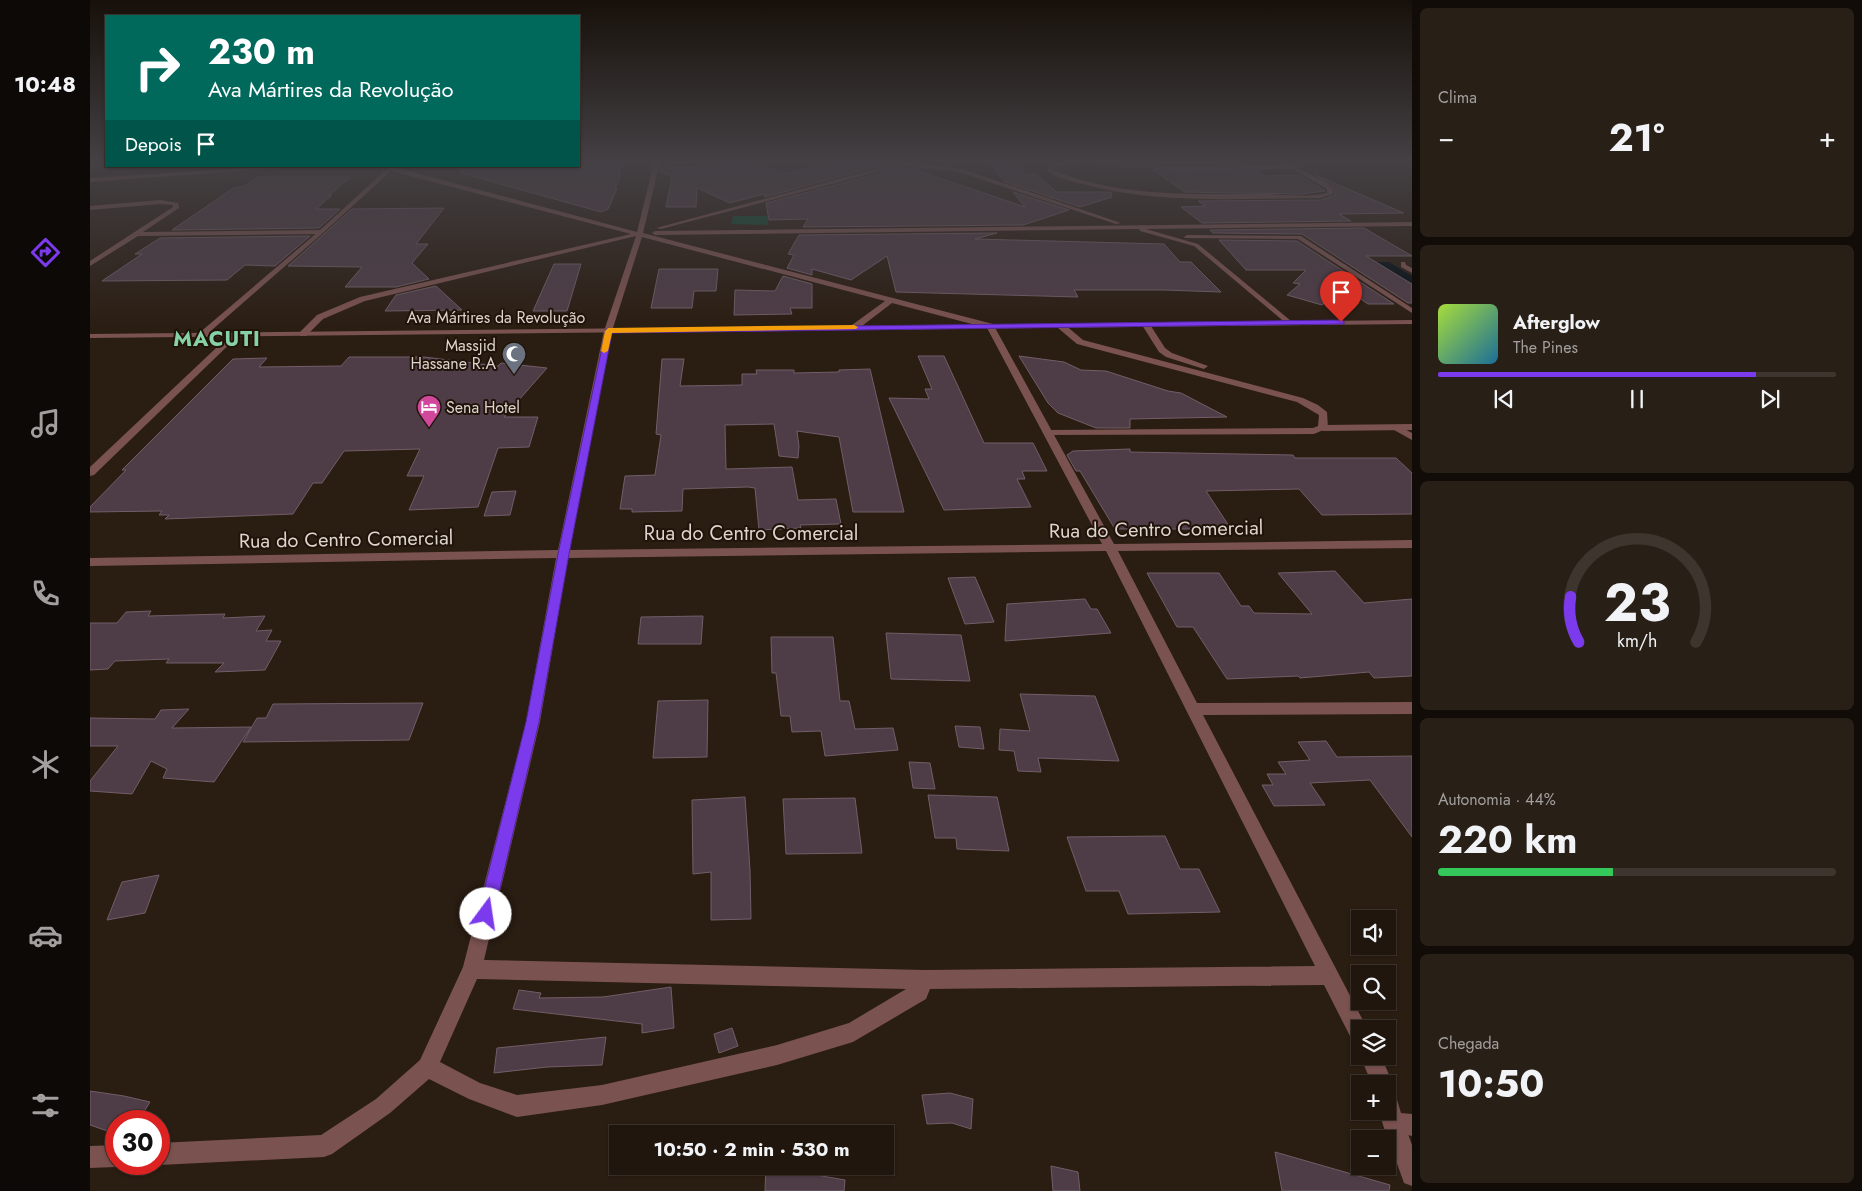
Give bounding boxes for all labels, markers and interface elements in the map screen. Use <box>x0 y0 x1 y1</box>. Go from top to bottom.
text: 230 m <box>208 27 315 77</box>
icon: right <box>125 35 190 100</box>
text: 10:48 <box>14 68 76 100</box>
text: Ava Mártires da Revolução <box>208 73 454 105</box>
text: Clima <box>1438 86 1477 109</box>
text: 21° <box>1609 110 1664 165</box>
text: − <box>1438 117 1455 158</box>
text: + <box>1819 117 1836 158</box>
icon: arrive <box>192 130 220 158</box>
text: Depois <box>125 131 182 158</box>
icon: directions <box>28 235 63 270</box>
pin <box>1320 271 1362 322</box>
icon: arrive <box>1327 278 1355 306</box>
street label: Ava Mártires da Revolução <box>407 306 586 329</box>
text: Afterglow <box>1513 309 1600 336</box>
district label: MACUTI <box>173 324 261 354</box>
place label: Massjid Hassane R.A <box>411 334 496 375</box>
text: The Pines <box>1513 336 1578 359</box>
mosque icon: Massjid Hassane R.A <box>501 341 527 375</box>
icon: previous <box>1490 385 1518 413</box>
icon: pause <box>1623 385 1651 413</box>
icon: next <box>1756 385 1784 413</box>
hotel icon: Sena Hotel <box>416 394 442 428</box>
place label: Sena Hotel <box>446 396 520 419</box>
icon: music <box>28 406 63 441</box>
street label: Rua do Centro Comercial <box>1049 513 1263 546</box>
street label: Rua do Centro Comercial <box>644 519 858 548</box>
street label: Rua do Centro Comercial <box>239 523 453 556</box>
text: 23 <box>1604 565 1670 641</box>
icon: phone <box>28 576 63 611</box>
text: km/h <box>1617 628 1657 654</box>
icon: climate <box>28 747 63 782</box>
text: Autonomia · 44% <box>1438 788 1556 811</box>
text: 220 km <box>1438 812 1578 867</box>
position arrow <box>459 887 511 939</box>
map controls <box>1351 910 1396 1175</box>
button: sound <box>1351 910 1396 955</box>
icon: car <box>28 918 63 953</box>
button: search <box>1351 965 1396 1010</box>
button: layers <box>1351 1020 1396 1065</box>
text: Chegada <box>1438 1032 1499 1055</box>
text: 10:50 <box>1438 1056 1544 1111</box>
button: + <box>1351 1075 1396 1120</box>
icon: filters <box>28 1088 63 1123</box>
speed limit sign: 30 <box>105 1110 170 1175</box>
button: − <box>1351 1130 1396 1175</box>
text: 10:50 · 2 min · 530 m <box>653 1136 850 1163</box>

